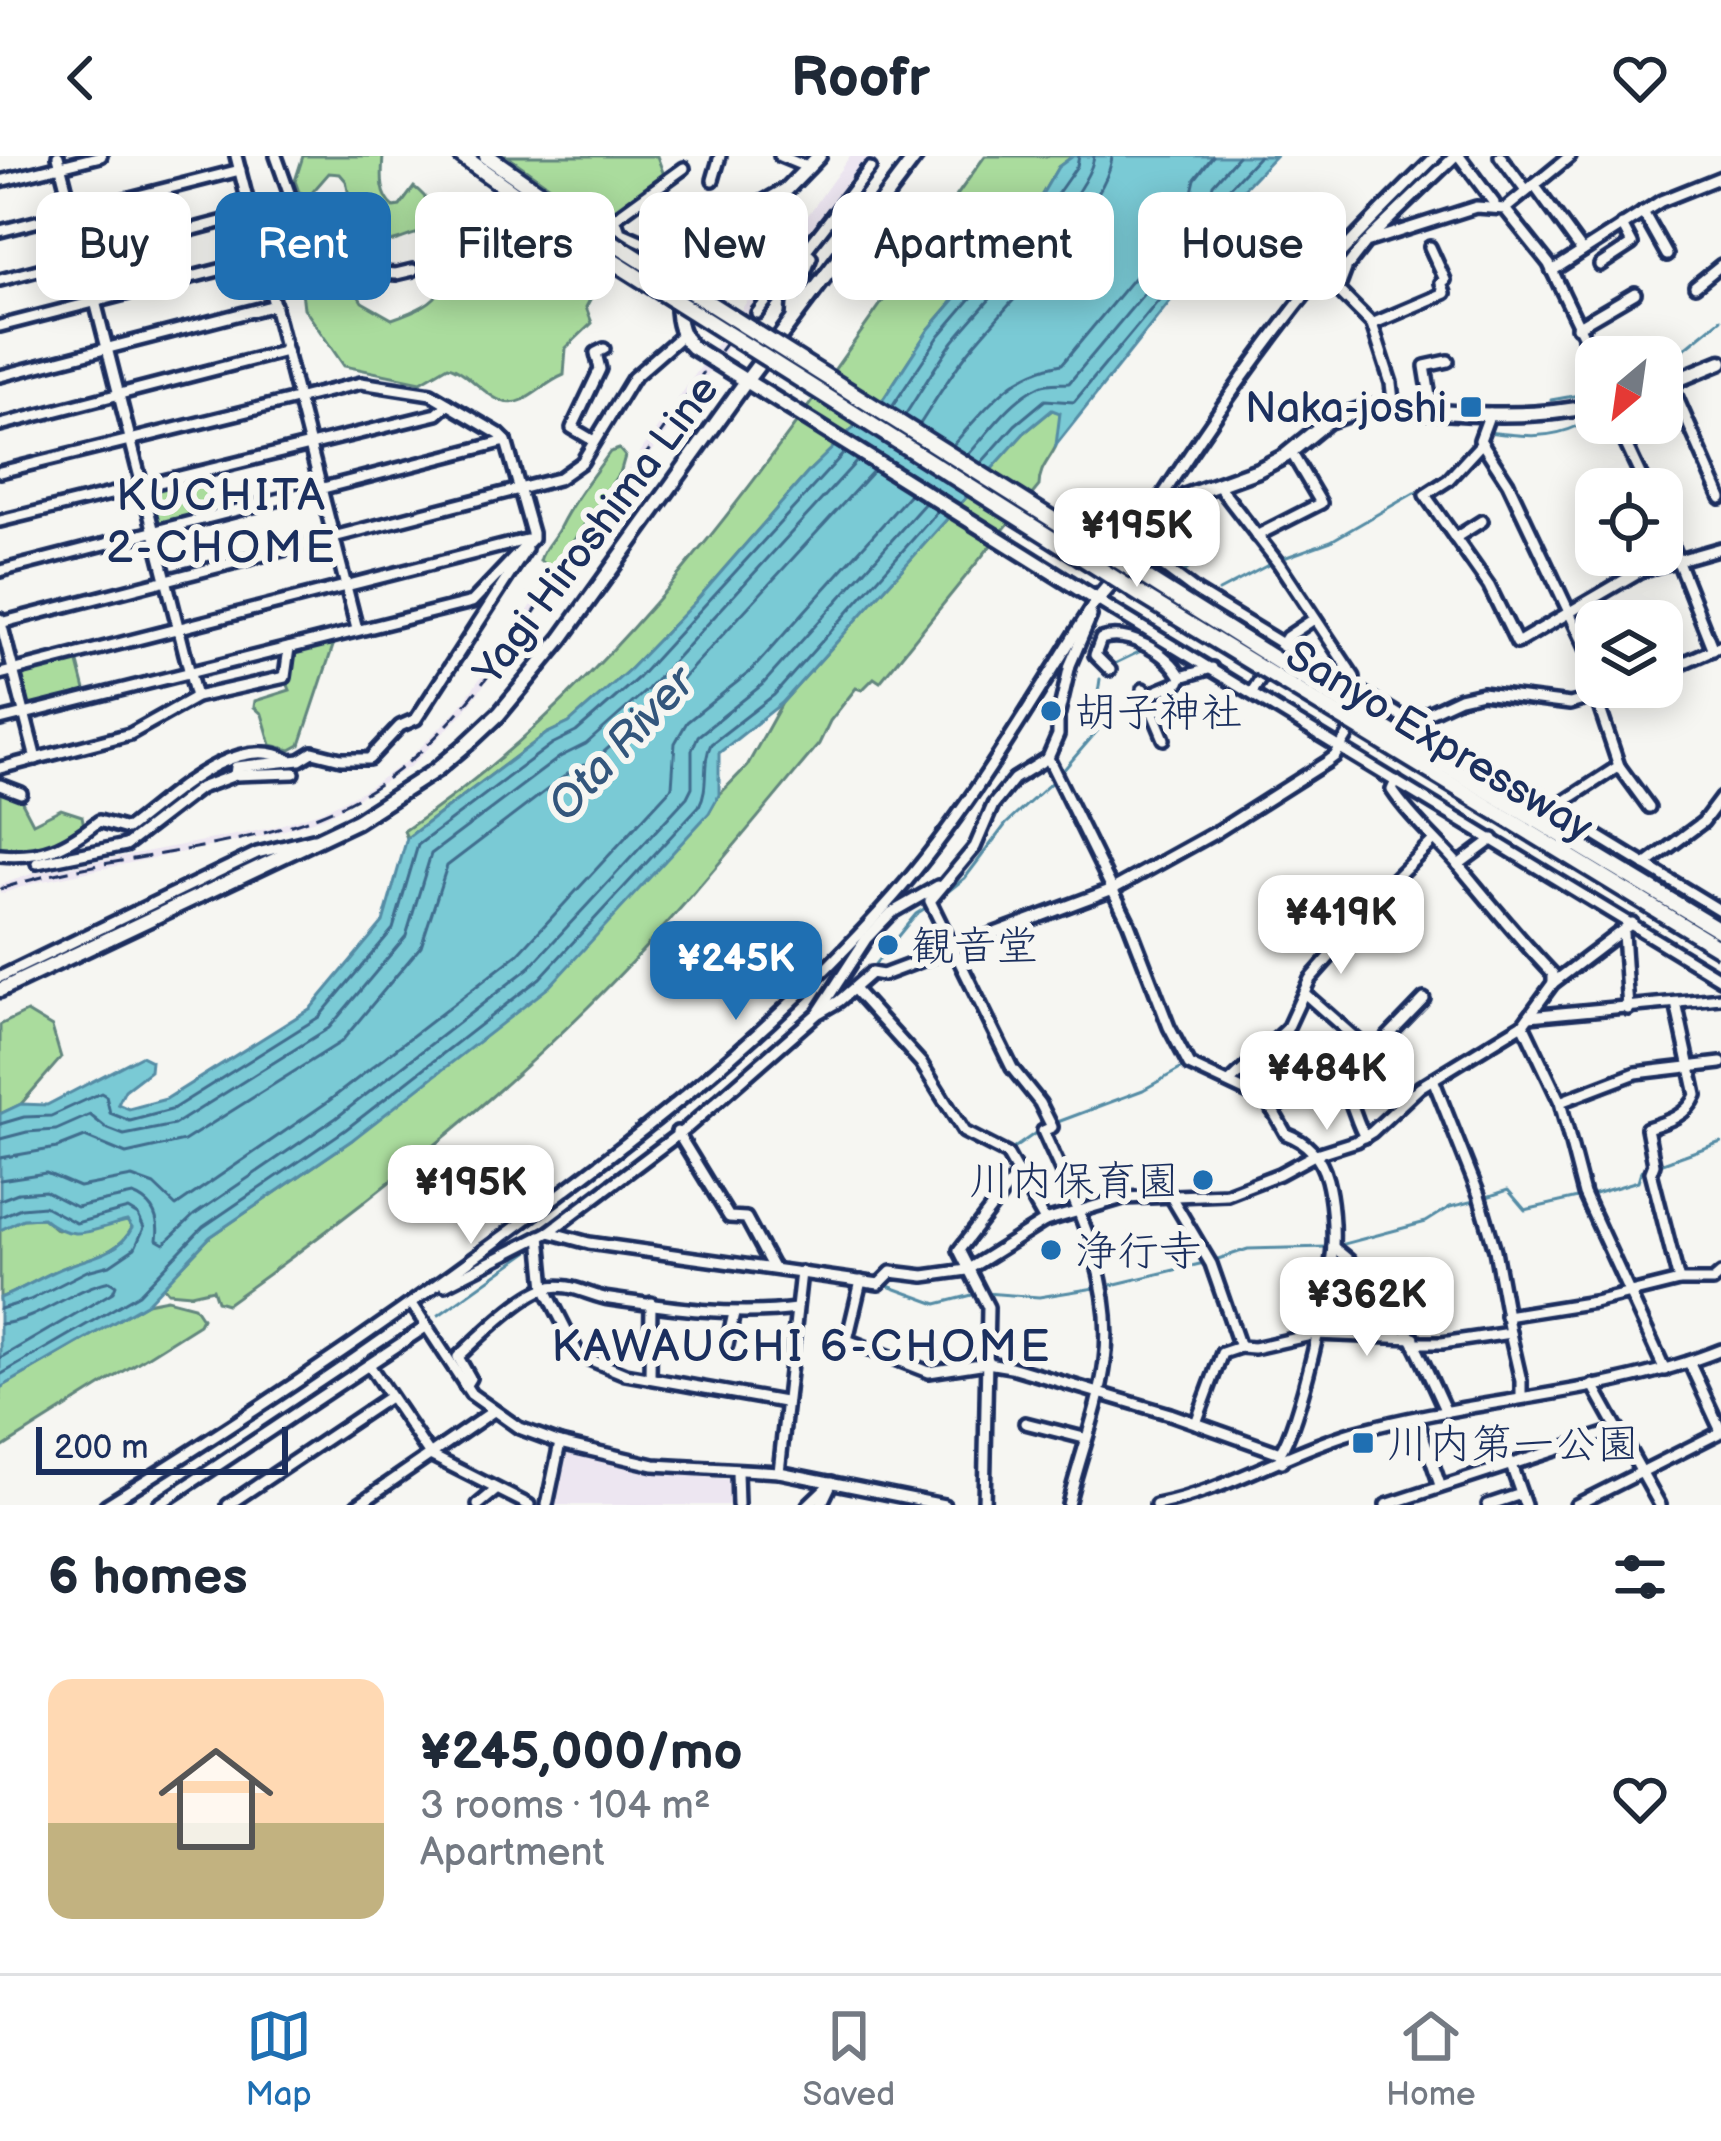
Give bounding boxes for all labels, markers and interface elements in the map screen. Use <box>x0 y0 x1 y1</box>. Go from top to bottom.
icon: back <box>48 45 114 111</box>
icon: heart <box>1607 45 1673 111</box>
text: Roofr <box>791 46 930 111</box>
chip: Buy <box>36 192 191 300</box>
chip: Rent <box>215 192 391 300</box>
chip: Filters <box>415 192 615 300</box>
chip: New <box>639 192 808 300</box>
chip: Apartment <box>832 192 1114 300</box>
chip: House <box>1138 192 1346 300</box>
north arrow <box>1575 336 1683 444</box>
map controls <box>1575 336 1683 708</box>
street label: Yagi Hiroshima Line <box>463 365 730 696</box>
place label: Naka-joshi <box>1245 384 1447 435</box>
marker: Naka-joshi <box>1458 394 1484 420</box>
button: locate <box>1575 468 1683 576</box>
district label: KUCHITA 2-CHOME <box>106 469 338 576</box>
pin: ¥195K <box>1053 488 1221 590</box>
text: ¥195K <box>1081 503 1193 550</box>
button: layers <box>1575 600 1683 708</box>
street label: Sanyo Expressway <box>1276 630 1601 854</box>
water label: Ota River <box>537 654 709 833</box>
place label: 胡子神社 <box>1075 688 1243 739</box>
marker: 胡子神社 <box>1038 698 1064 724</box>
pin: ¥419K <box>1257 875 1425 977</box>
text: ¥419K <box>1285 890 1397 937</box>
pin: ¥245K <box>652 921 820 1023</box>
place label: 観音堂 <box>912 922 1038 973</box>
marker: 観音堂 <box>875 932 901 958</box>
text: ¥245K <box>677 936 795 983</box>
pin: ¥484K <box>1243 1031 1411 1133</box>
text: ¥484K <box>1267 1046 1387 1093</box>
pin: ¥195K <box>387 1145 555 1247</box>
place label: 川内保育園 <box>969 1157 1179 1208</box>
text: ¥195K <box>415 1160 527 1207</box>
marker: 川内保育園 <box>1190 1167 1216 1193</box>
place label: 浄行寺 <box>1075 1227 1201 1278</box>
marker: 浄行寺 <box>1038 1237 1064 1263</box>
pin: ¥362K <box>1283 1257 1451 1359</box>
text: ¥362K <box>1307 1272 1427 1319</box>
district label: KAWAUCHI 6-CHOME <box>551 1320 1053 1375</box>
place label: 川内第一公園 <box>1387 1420 1639 1471</box>
scale bar <box>36 1421 288 1474</box>
text: 200 m <box>54 1428 148 1468</box>
marker: 川内第一公園 <box>1350 1430 1376 1456</box>
icon: filters <box>1607 1544 1673 1610</box>
text: 6 homes <box>48 1547 248 1608</box>
text: ¥245,000/mo <box>420 1722 742 1783</box>
icon: home <box>144 1727 288 1871</box>
icon: heart <box>1607 1766 1673 1832</box>
text: 3 rooms · 104 m² <box>420 1783 711 1830</box>
text: Apartment <box>420 1830 604 1877</box>
tab: Map <box>245 2003 312 2115</box>
tab: Saved <box>802 2003 895 2115</box>
tab: Home <box>1386 2003 1476 2115</box>

